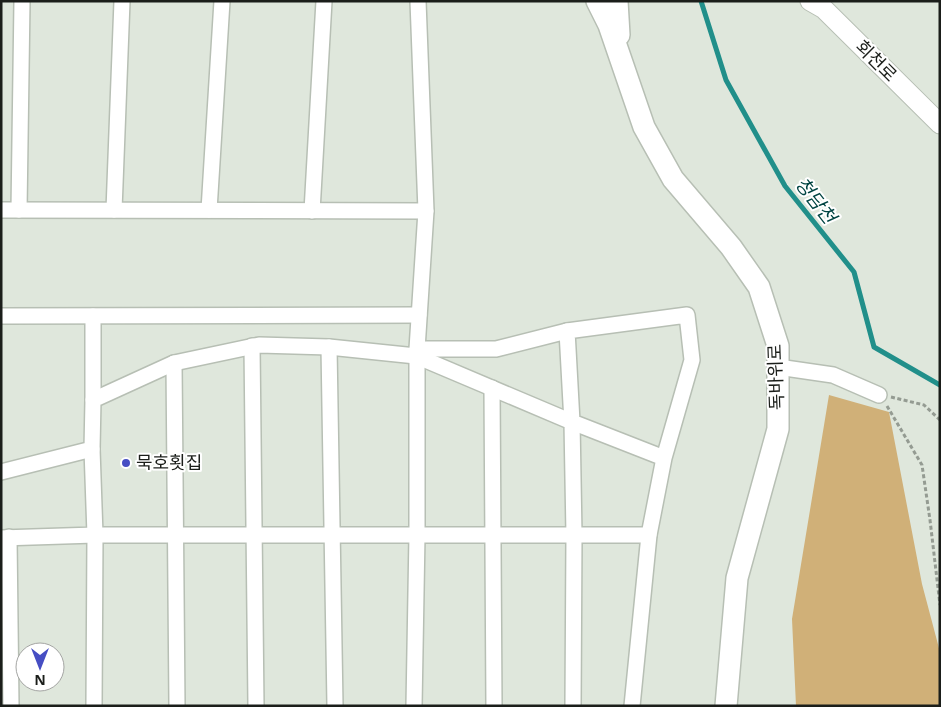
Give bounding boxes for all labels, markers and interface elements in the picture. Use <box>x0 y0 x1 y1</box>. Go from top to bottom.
street label: 회천로 <box>851 34 903 86</box>
water label: 청담천 <box>790 171 843 230</box>
street label: 독바위로 <box>762 344 788 411</box>
place label: 묵호횟집 <box>136 450 202 474</box>
marker: 묵호횟집 <box>120 457 132 469</box>
north arrow <box>15 642 65 692</box>
text: N <box>34 671 46 690</box>

